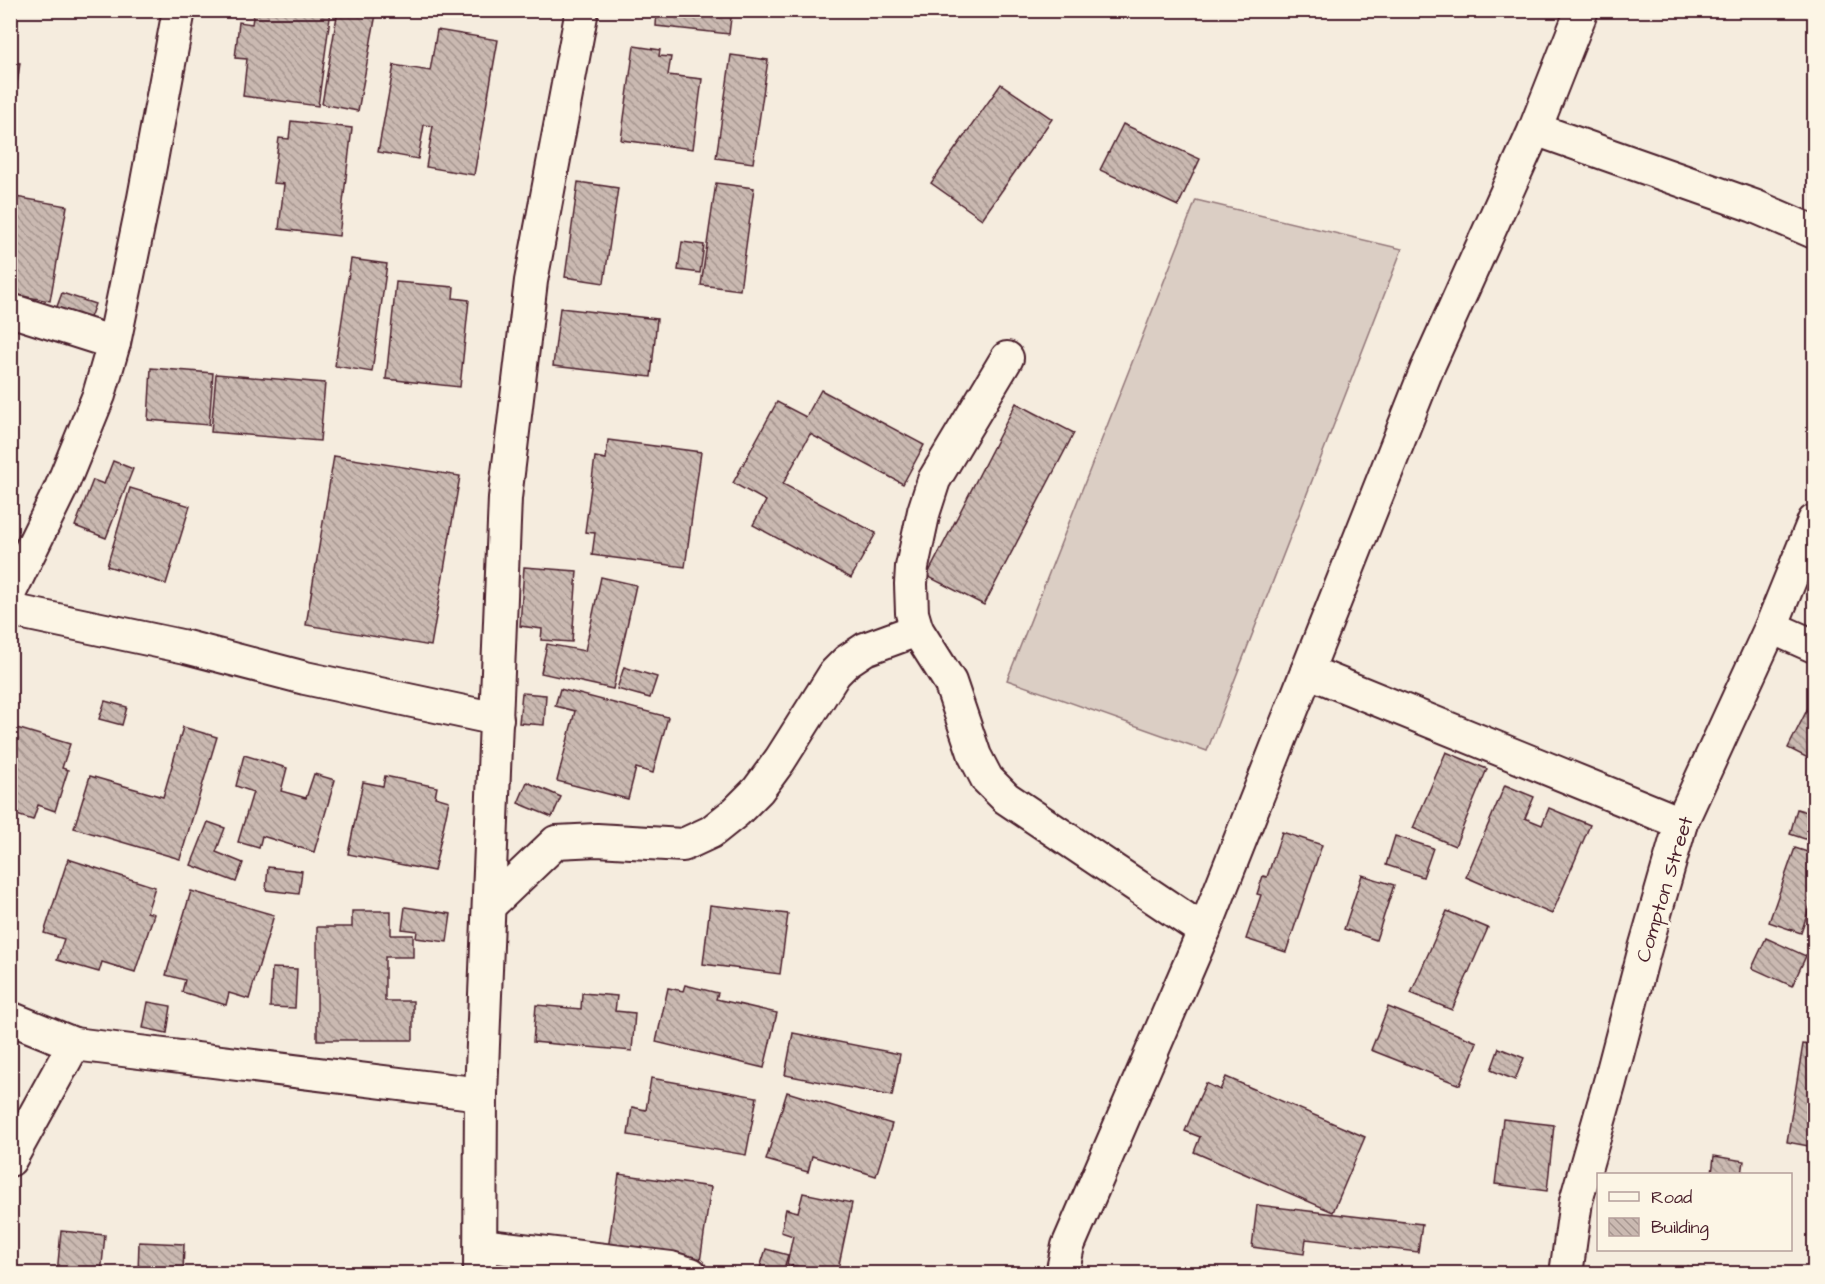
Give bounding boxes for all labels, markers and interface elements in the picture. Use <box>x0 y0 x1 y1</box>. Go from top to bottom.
street label: Compton Street <box>1629 813 1700 966</box>
legend <box>1597 1173 1792 1251</box>
text: Road <box>1651 1185 1692 1210</box>
text: Building <box>1651 1215 1709 1241</box>

